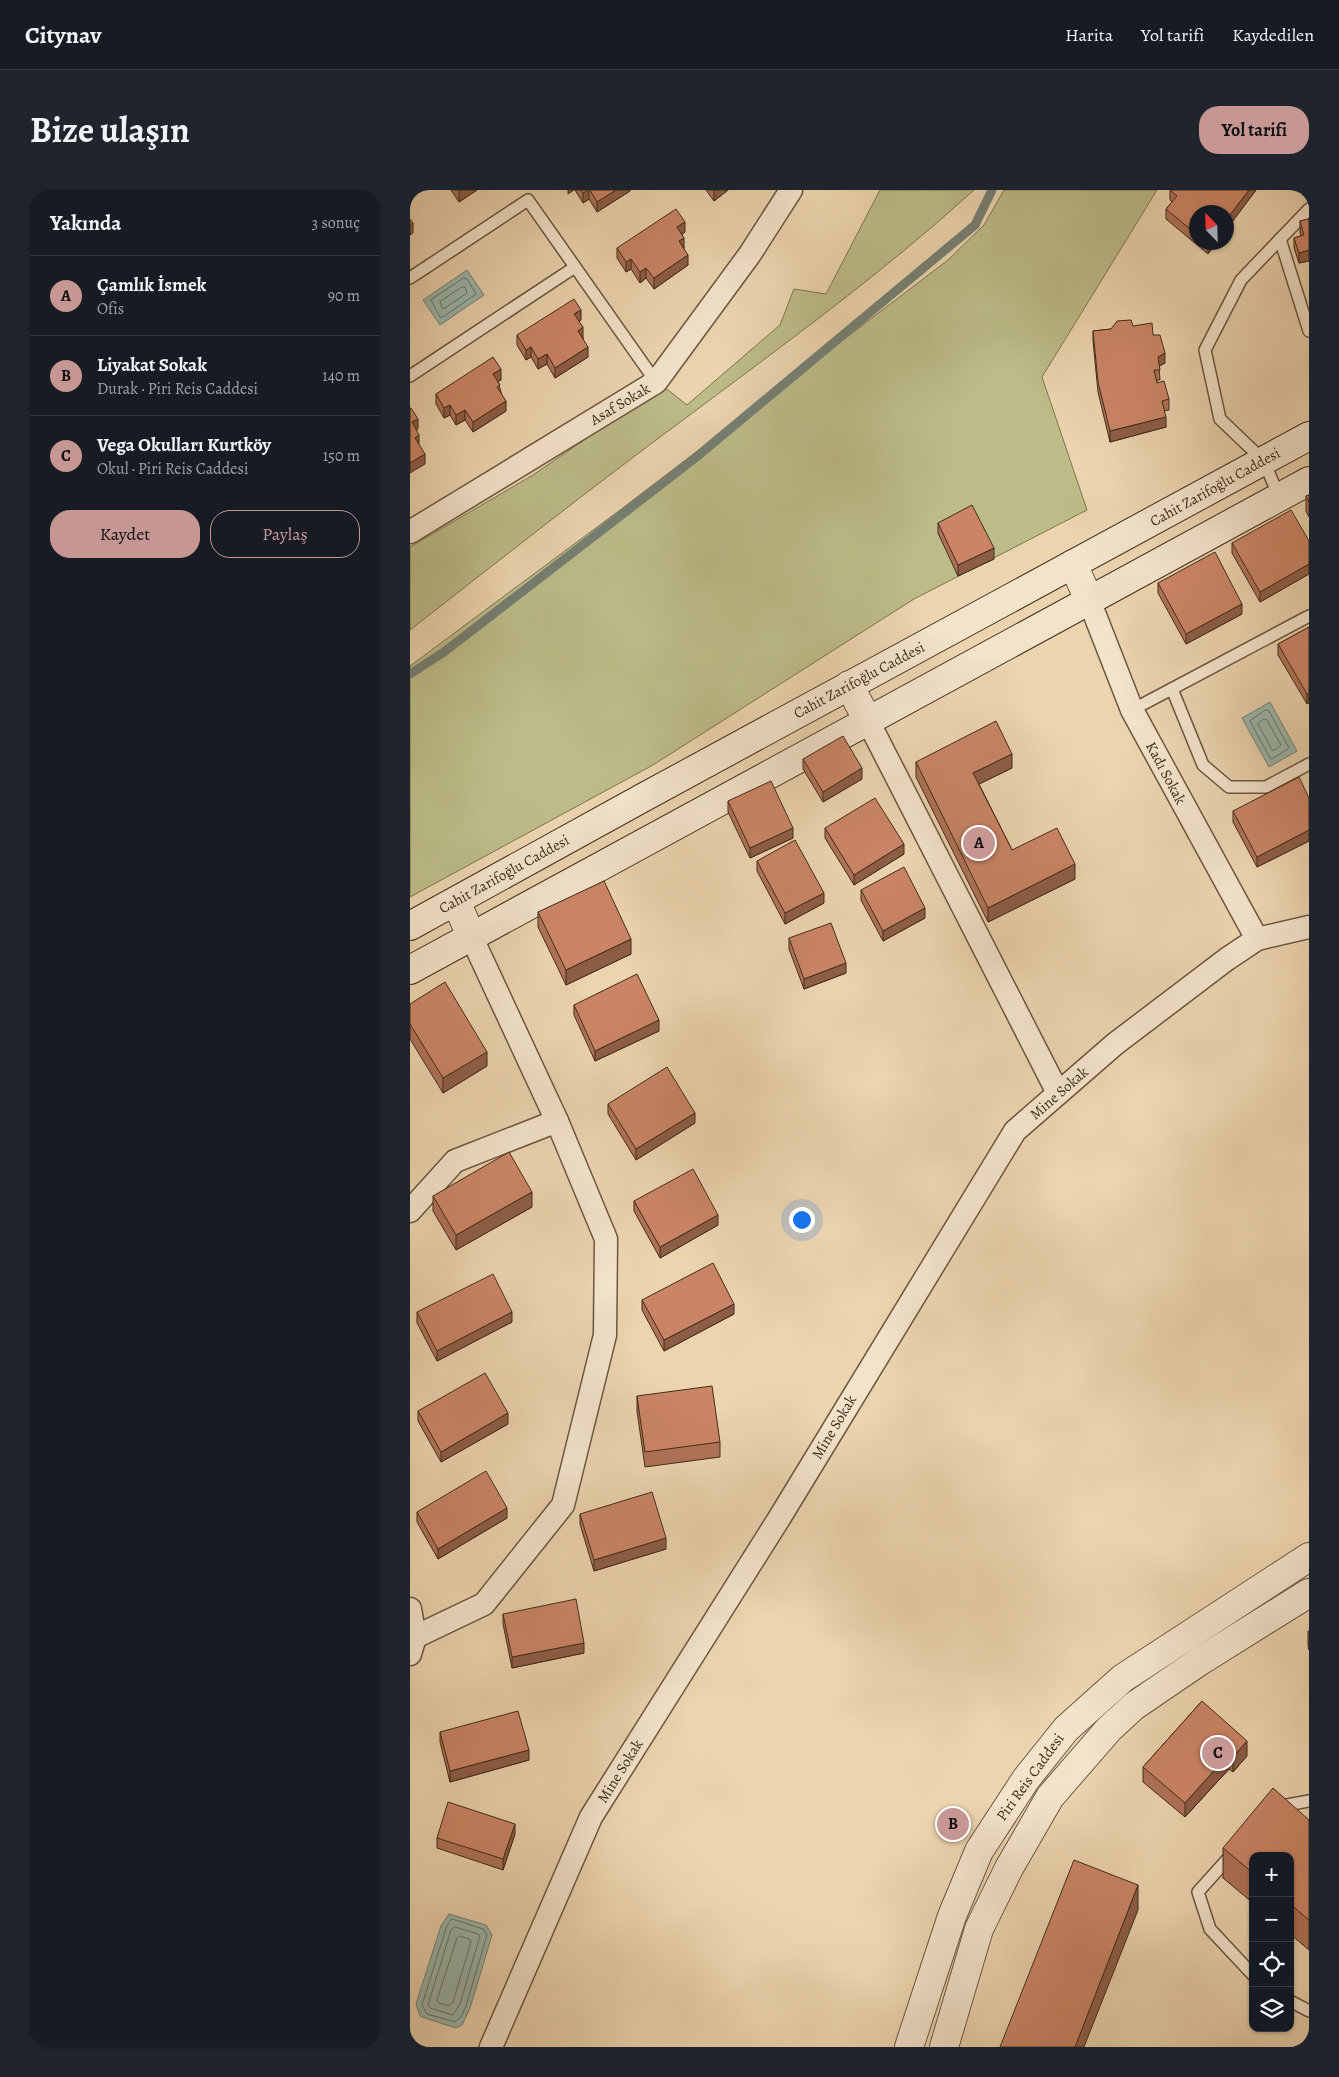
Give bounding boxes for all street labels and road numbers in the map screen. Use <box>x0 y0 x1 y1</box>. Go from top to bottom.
street label: Asaf Sokak <box>586 378 654 430</box>
street label: Cahit Zarifoğlu Caddesi <box>1146 443 1284 531</box>
street label: Cahit Zarifoğlu Caddesi <box>790 637 928 723</box>
street label: Kadı Sokak <box>1141 738 1191 808</box>
street label: Cahit Zarifoğlu Caddesi <box>435 830 573 918</box>
street label: Mine Sokak <box>1025 1062 1093 1124</box>
street label: Mine Sokak <box>807 1391 861 1463</box>
street label: Piri Reis Caddesi <box>992 1729 1068 1825</box>
street label: Mine Sokak <box>593 1735 648 1807</box>

